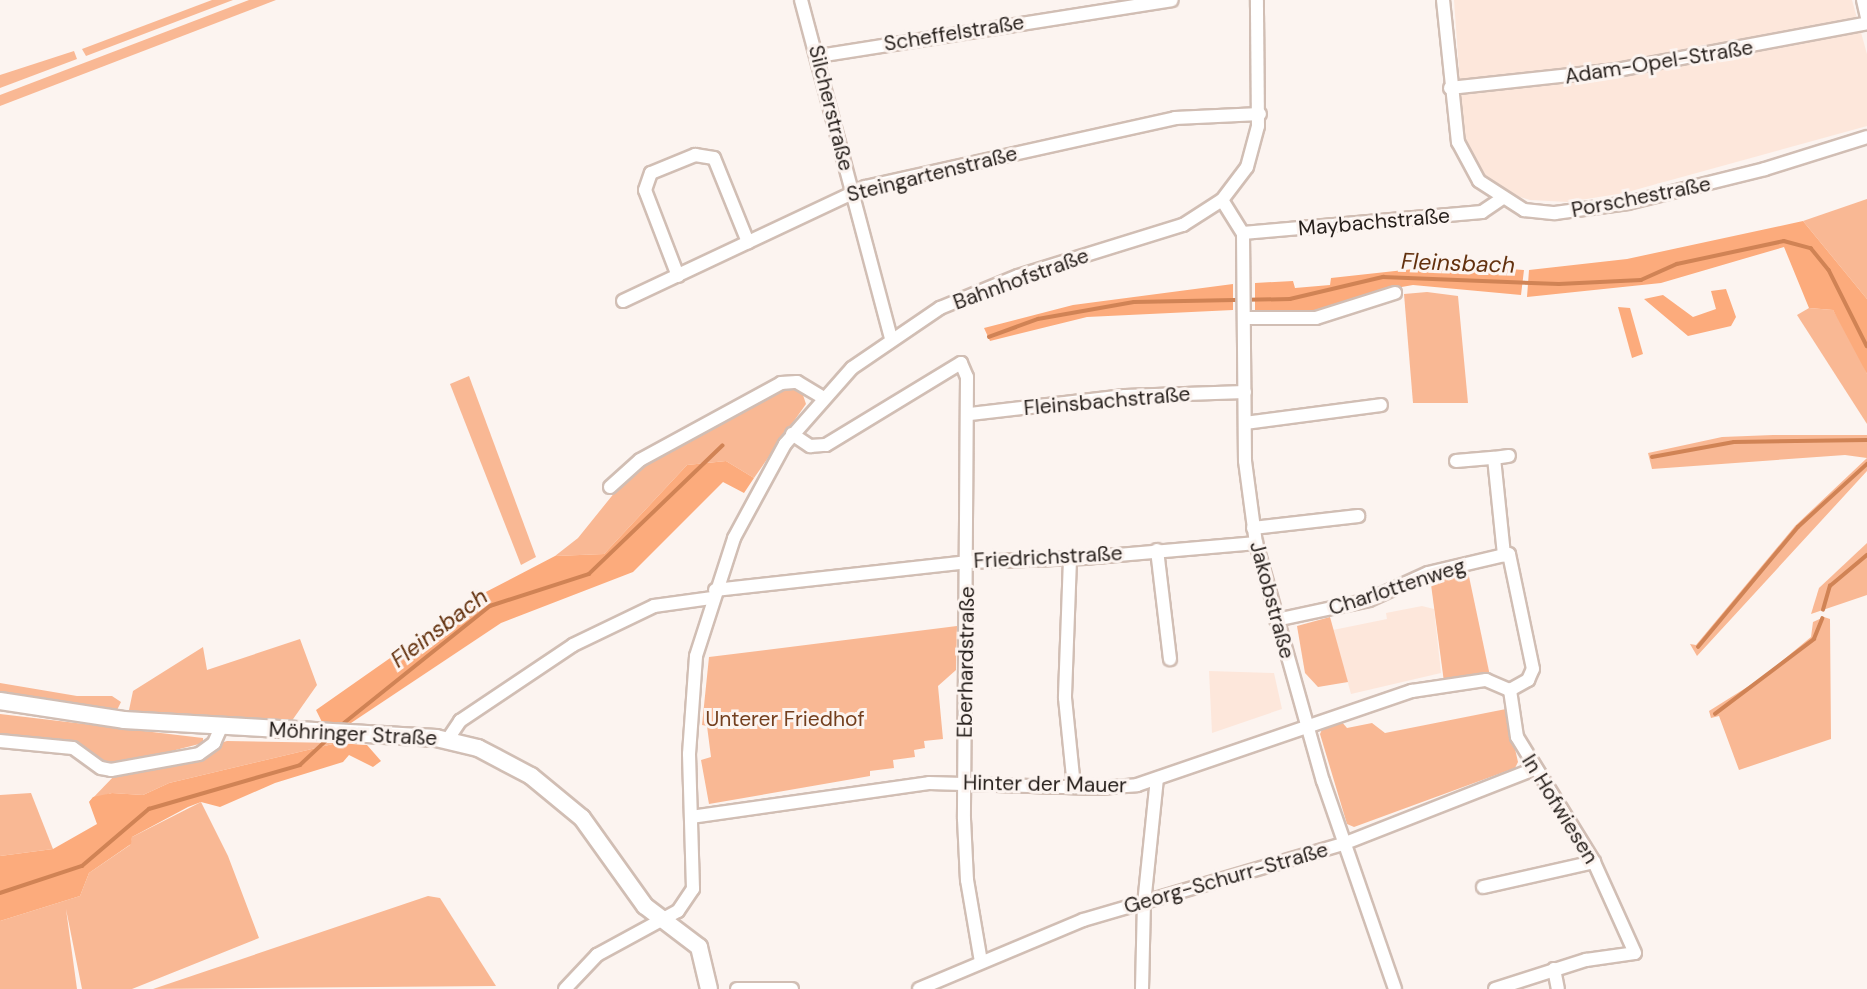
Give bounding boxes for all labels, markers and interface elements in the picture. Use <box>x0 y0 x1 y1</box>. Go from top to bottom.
street label: Scheffelstraße <box>882 9 1026 57</box>
street label: Adam-Opel-Straße <box>1563 35 1755 89</box>
street label: Silcherstraße <box>803 43 859 173</box>
street label: Steingartenstraße <box>844 141 1020 207</box>
street label: Porschestraße <box>1569 171 1713 223</box>
street label: Maybachstraße <box>1297 203 1451 241</box>
street label: Bahnhofstraße <box>950 243 1092 315</box>
water label: Fleinsbach <box>1400 247 1516 279</box>
street label: Fleinsbachstraße <box>1023 381 1191 421</box>
street label: Jakobstraße <box>1244 539 1300 661</box>
street label: Friedrichstraße <box>973 541 1123 573</box>
street label: Charlottenweg <box>1325 553 1469 621</box>
water label: Fleinsbach <box>385 583 493 673</box>
street label: Eberhardstraße <box>952 586 980 738</box>
park label: Unterer Friedhof <box>705 706 865 732</box>
street label: Möhringer Straße <box>268 717 438 751</box>
street label: In Hofwiesen <box>1516 750 1604 868</box>
street label: Hinter der Mauer <box>963 770 1127 798</box>
street label: Georg-Schurr-Straße <box>1121 837 1331 919</box>

